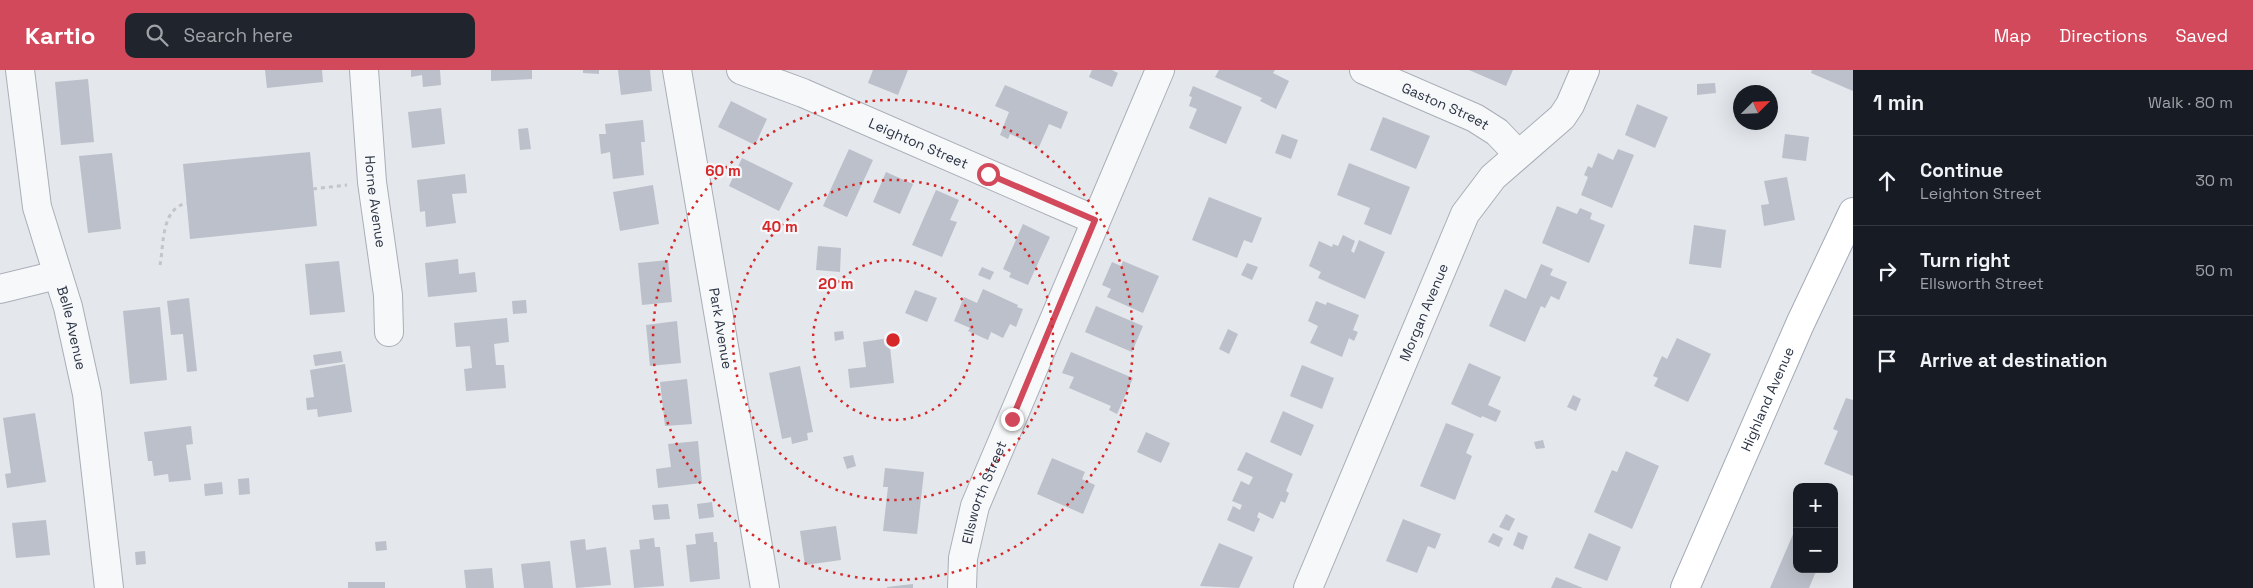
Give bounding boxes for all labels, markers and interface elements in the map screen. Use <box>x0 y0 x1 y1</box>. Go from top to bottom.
search box <box>125 13 475 58</box>
text: Kartio <box>25 20 95 51</box>
icon: search <box>143 21 171 49</box>
text: Search here <box>183 23 293 48</box>
text: Map <box>1994 24 2031 47</box>
text: Directions <box>2059 24 2148 47</box>
text: Saved <box>2176 24 2228 47</box>
street label: Gaston Street <box>1399 78 1493 134</box>
north arrow <box>1733 85 1778 130</box>
text: 1 min <box>1873 89 1924 116</box>
text: Walk · 80 m <box>2148 92 2233 113</box>
street label: Leighton Street <box>866 114 971 173</box>
street label: Horne Avenue <box>361 155 390 249</box>
text: Continue <box>1920 158 2003 183</box>
text: 60 m <box>705 161 741 180</box>
route start <box>977 163 1000 186</box>
icon: ahead <box>1873 167 1901 195</box>
text: 30 m <box>2195 170 2233 191</box>
text: Leighton Street <box>1920 183 2042 204</box>
text: 40 m <box>762 217 798 236</box>
text: Turn right <box>1920 248 2010 273</box>
icon: right <box>1873 257 1901 285</box>
text: 50 m <box>2195 260 2233 281</box>
street label: Morgan Avenue <box>1395 261 1452 364</box>
text: Ellsworth Street <box>1920 273 2044 294</box>
text: 20 m <box>818 274 854 293</box>
street label: Belle Avenue <box>53 284 90 372</box>
street label: Park Avenue <box>705 286 737 370</box>
centre of rings <box>884 331 902 349</box>
street label: Highland Avenue <box>1737 344 1798 454</box>
icon: arrive <box>1873 347 1901 375</box>
text: Arrive at destination <box>1920 348 2108 373</box>
route end <box>1001 408 1024 431</box>
street label: Ellsworth Street <box>958 438 1011 546</box>
map controls <box>1793 483 1838 573</box>
button: + <box>1793 483 1838 528</box>
button: − <box>1793 528 1838 573</box>

